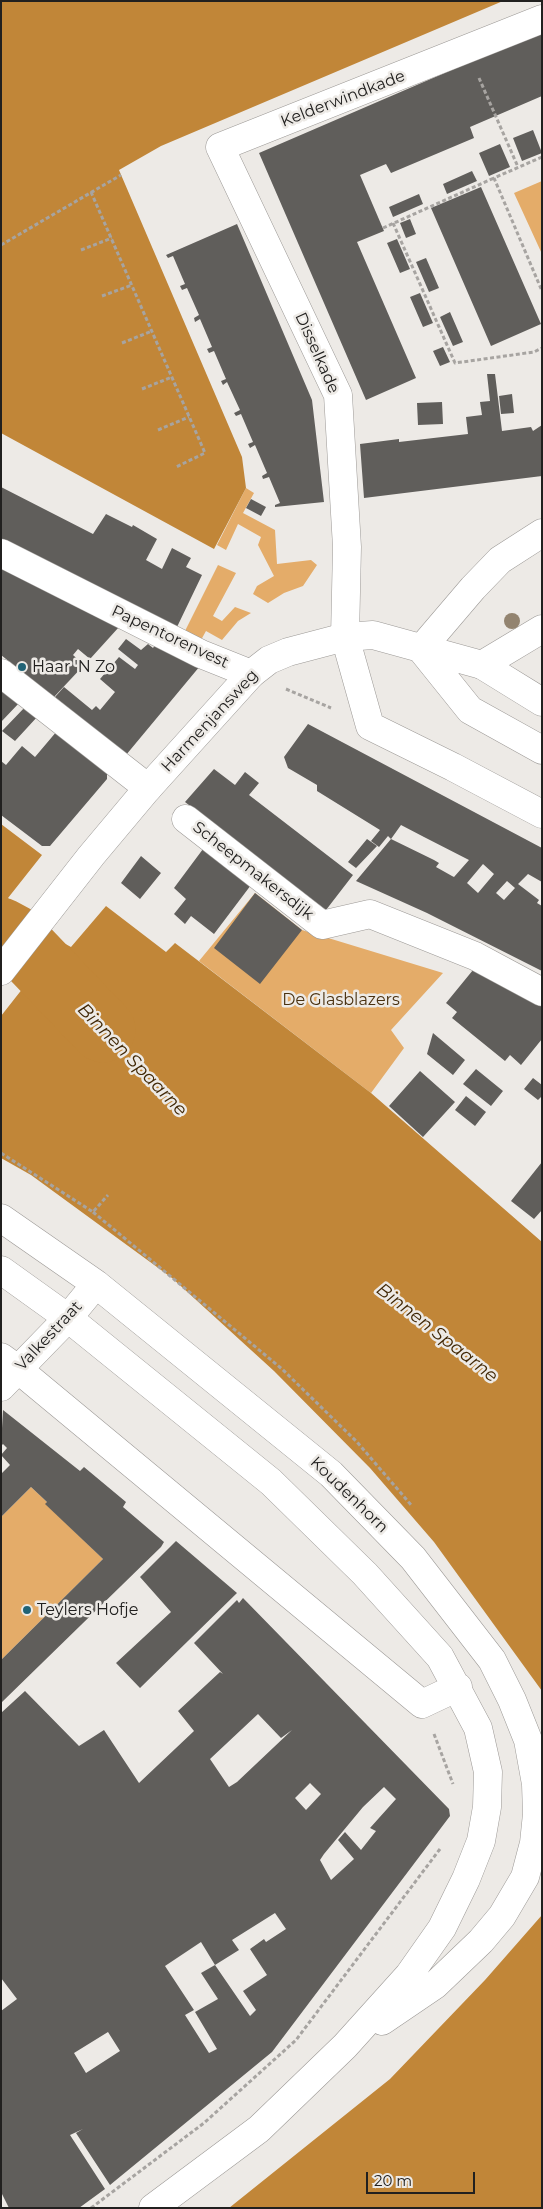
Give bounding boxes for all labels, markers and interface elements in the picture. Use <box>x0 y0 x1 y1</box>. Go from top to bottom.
street label: Kelderwindkade <box>278 66 408 132</box>
street label: Disselkade <box>291 310 343 396</box>
street label: Papentorenvest <box>108 601 232 673</box>
place label: Haar 'N Zo <box>32 657 115 677</box>
marker: Haar 'N Zo <box>16 661 28 673</box>
street label: Harmenjansweg <box>158 666 262 776</box>
street label: Scheepmakersdijk <box>189 818 317 924</box>
park label: De Glasblazers <box>282 990 400 1010</box>
water label: Binnen Spaarne <box>73 999 191 1121</box>
water label: Binnen Spaarne <box>372 1279 502 1387</box>
street label: Valkestraat <box>12 1297 86 1375</box>
street label: Koudenhorn <box>306 1453 392 1537</box>
place label: Teylers Hofje <box>37 1600 138 1620</box>
marker: Teylers Hofje <box>21 1604 33 1616</box>
scale bar <box>368 2162 477 2194</box>
text: 20 m <box>374 2171 412 2190</box>

